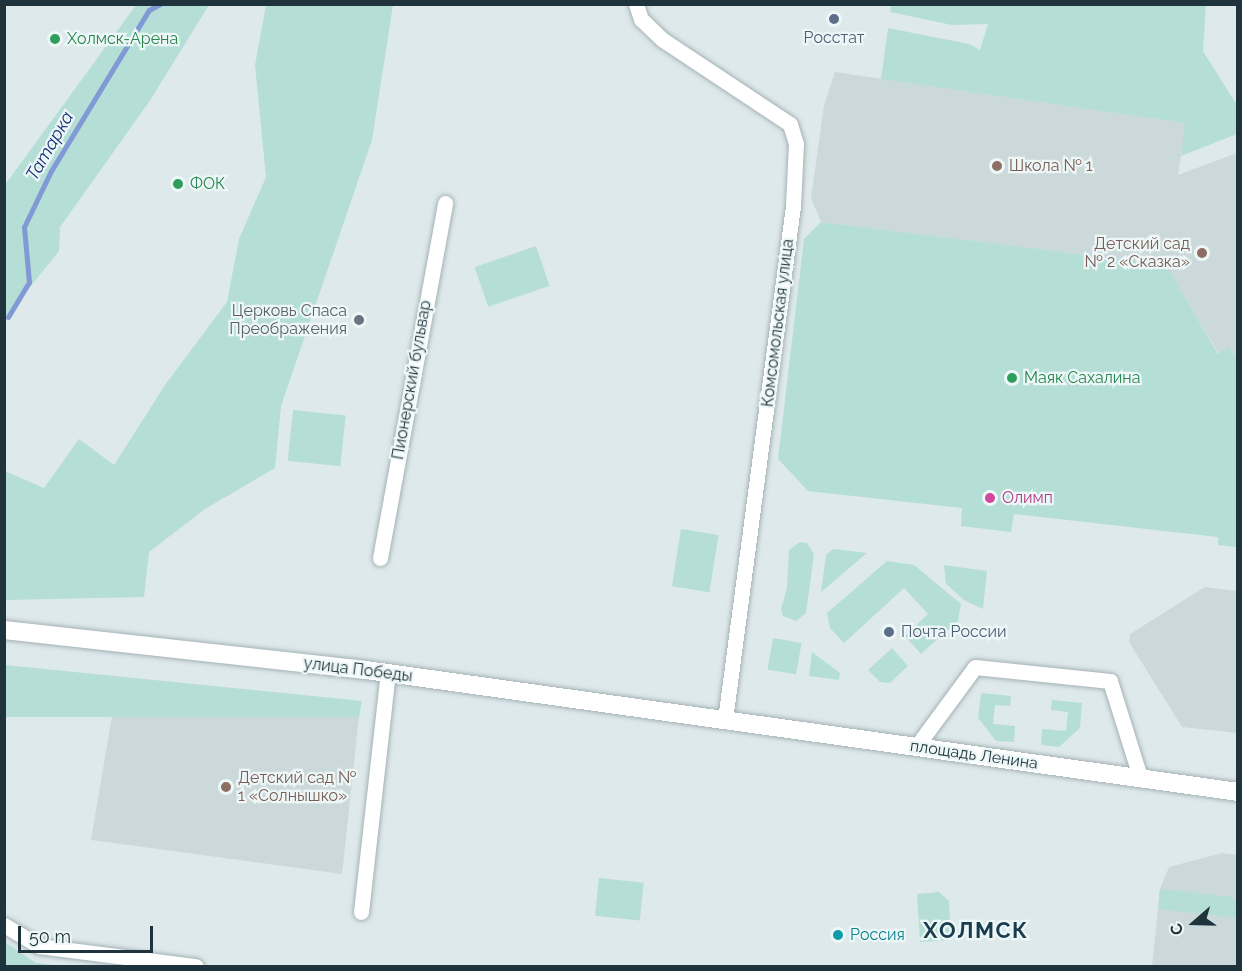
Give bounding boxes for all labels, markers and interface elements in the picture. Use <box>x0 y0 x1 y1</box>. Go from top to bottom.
marker: Росстат <box>827 12 841 26</box>
place label: Росстат <box>804 28 864 48</box>
place label: Холмск-Арена <box>67 29 178 49</box>
marker: Холмск-Арена <box>48 32 62 46</box>
water label: Татарка <box>22 108 78 184</box>
place label: Школа № 1 <box>1009 156 1093 176</box>
marker: Школа № 1 <box>990 159 1004 173</box>
place label: ФОК <box>190 174 225 194</box>
marker: ФОК <box>171 177 185 191</box>
place label: Детский сад № 2 «Сказка» <box>1085 234 1190 272</box>
street label: Комсомольская улица <box>758 238 798 408</box>
marker: Детский сад № 2 «Сказка» <box>1195 246 1209 260</box>
street label: Пионерский бульвар <box>389 299 435 461</box>
place label: Церковь Спаса Преображения <box>229 301 347 339</box>
marker: Церковь Спаса Преображения <box>352 313 366 327</box>
place label: Маяк Сахалина <box>1024 368 1140 388</box>
marker: Маяк Сахалина <box>1005 371 1019 385</box>
place label: Олимп <box>1002 488 1053 508</box>
marker: Олимп <box>983 491 997 505</box>
place label: Почта России <box>901 622 1007 642</box>
marker: Почта России <box>882 625 896 639</box>
street label: улица Победы <box>302 654 414 686</box>
street label: площадь Ленина <box>909 737 1039 773</box>
place label: Детский сад № 1 «Солнышко» <box>238 768 356 806</box>
marker: Детский сад № 1 «Солнышко» <box>219 780 233 794</box>
north arrow <box>1164 893 1224 953</box>
scale bar <box>21 914 156 952</box>
district label: ХОЛМСК <box>923 918 1029 944</box>
text: С <box>1166 921 1187 938</box>
place label: Россия <box>850 925 905 945</box>
text: 50 m <box>29 926 71 947</box>
marker: Россия <box>831 928 845 942</box>

